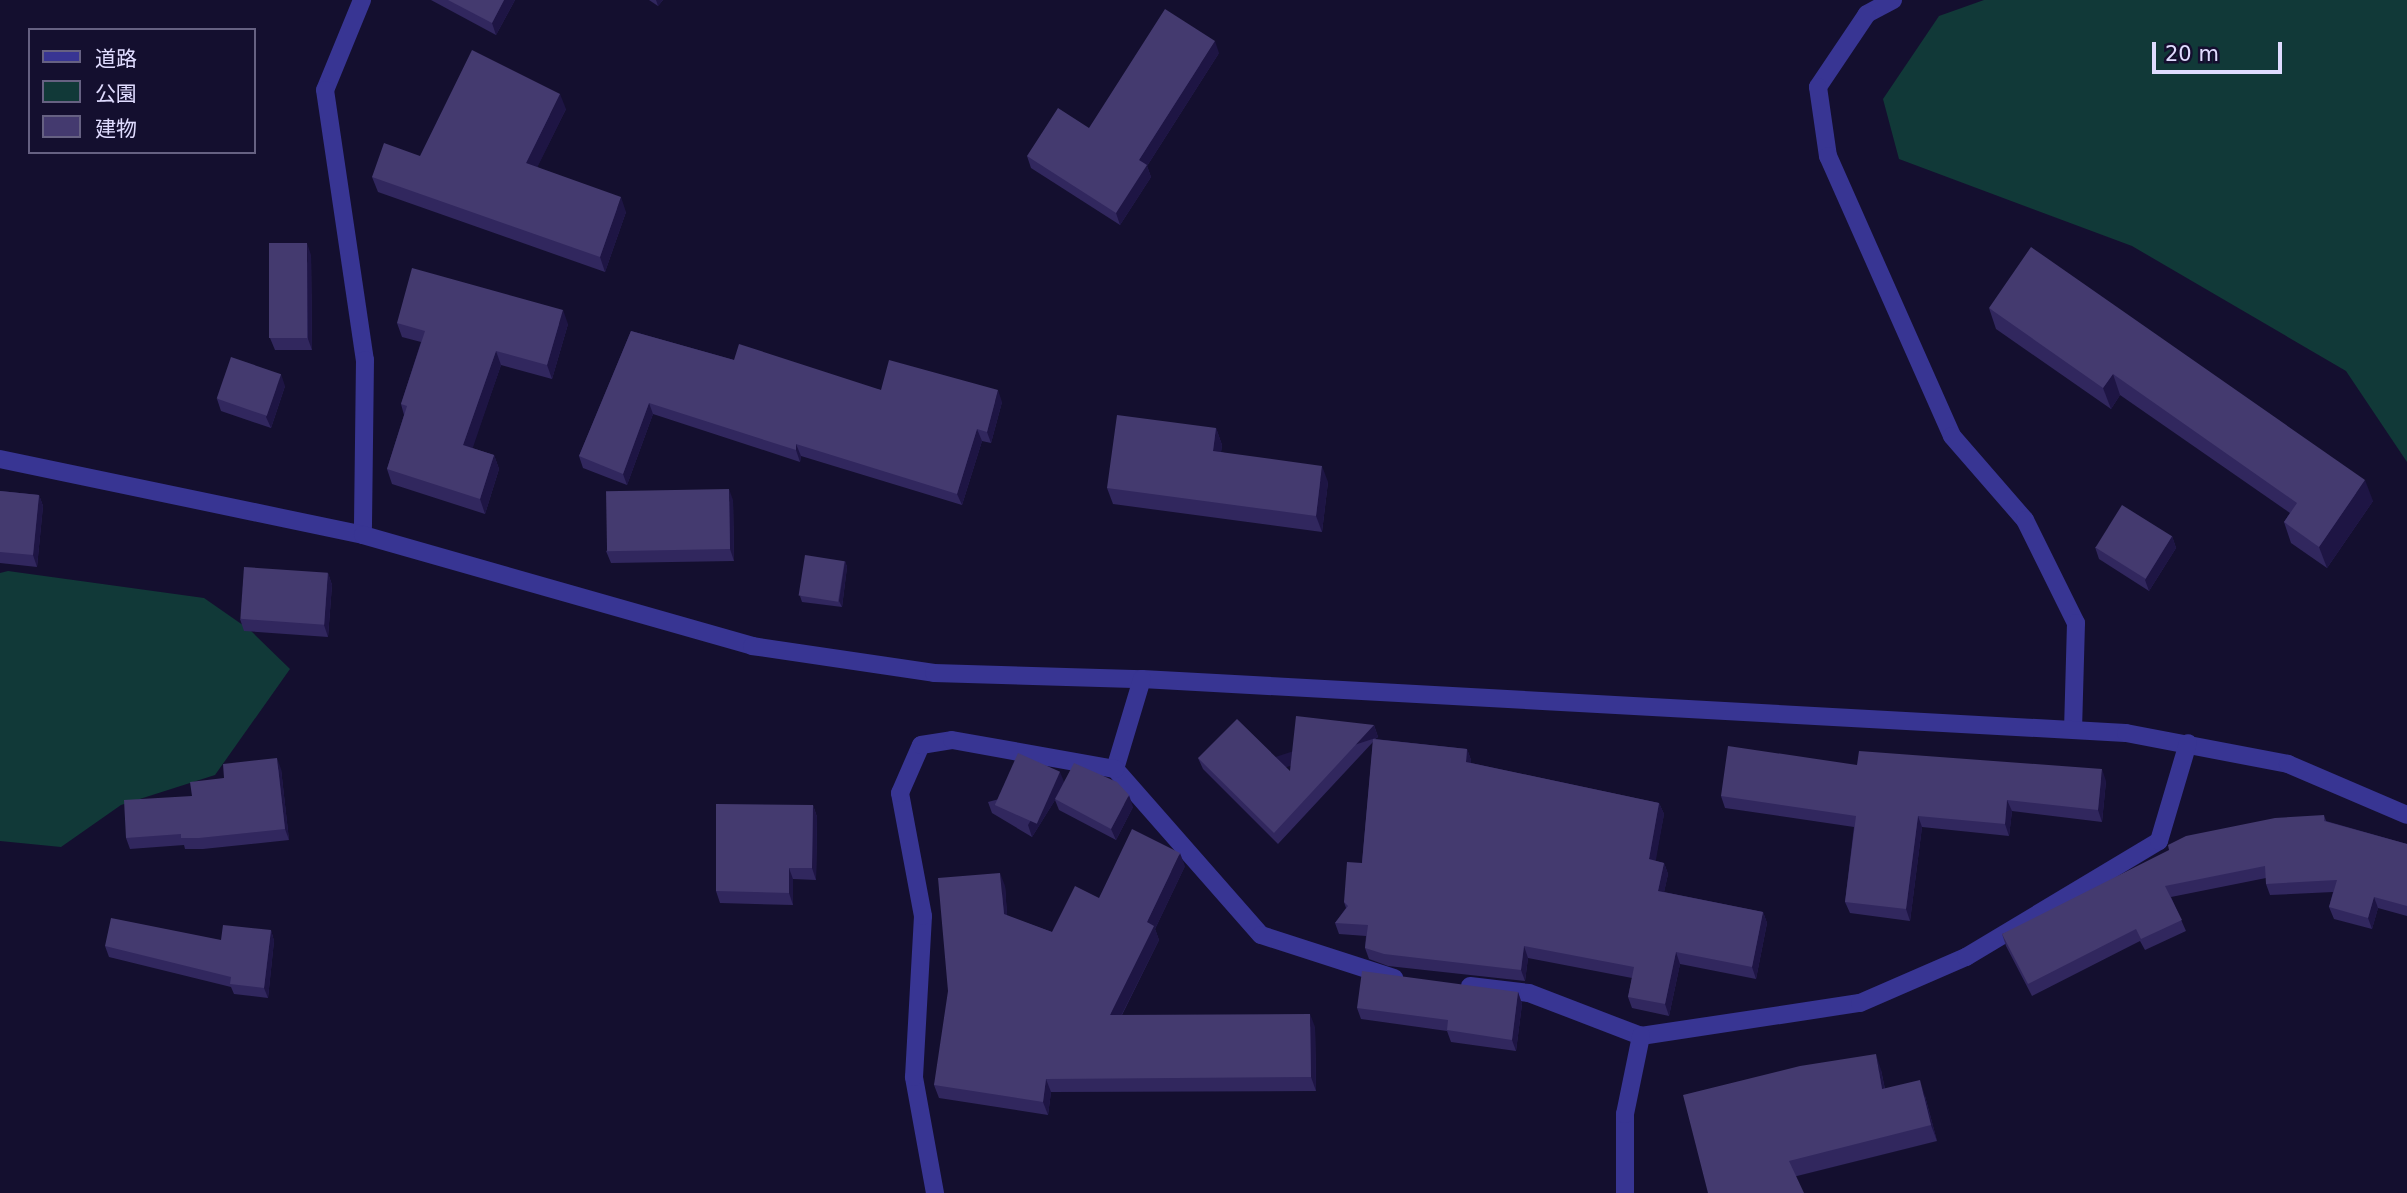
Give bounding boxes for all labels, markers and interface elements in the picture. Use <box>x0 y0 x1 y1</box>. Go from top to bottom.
legend <box>28 28 256 154</box>
scale bar <box>2155 28 2284 72</box>
text: 20 m <box>2165 42 2219 66</box>
text: 道路 <box>95 47 137 71</box>
text: 公園 <box>95 82 137 106</box>
text: 建物 <box>95 117 137 141</box>

